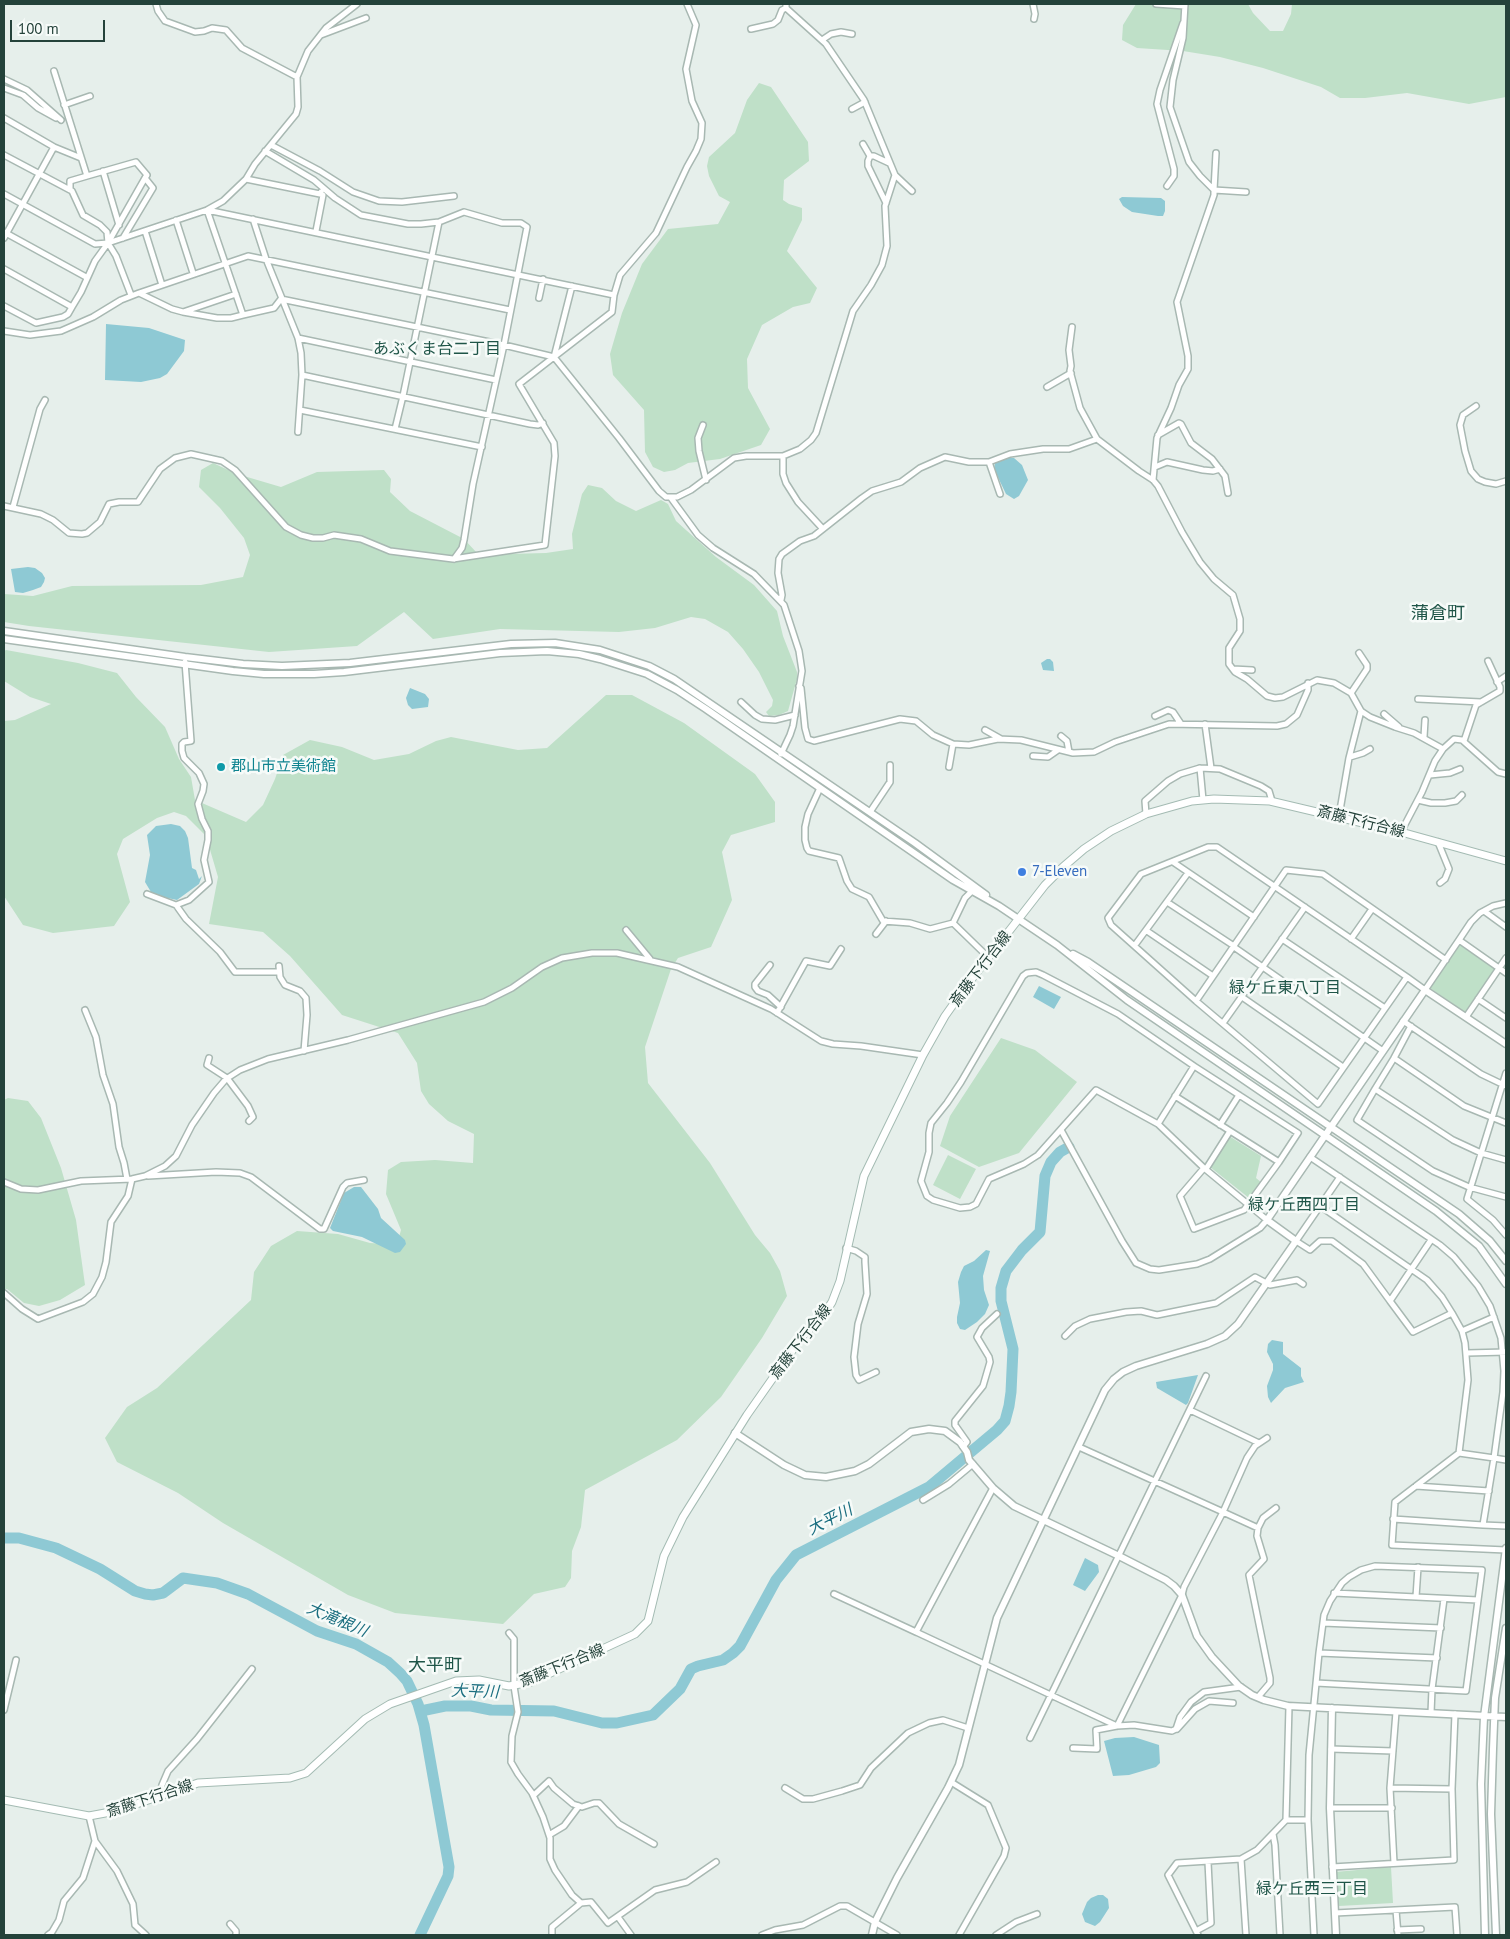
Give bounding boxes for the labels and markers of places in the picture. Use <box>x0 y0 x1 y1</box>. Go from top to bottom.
place label: 郡山市立美術館 <box>231 758 336 776</box>
marker: 郡山市立美術館 <box>215 761 227 773</box>
place label: 7-Eleven <box>1032 863 1087 881</box>
marker: 7-Eleven <box>1016 866 1028 878</box>

